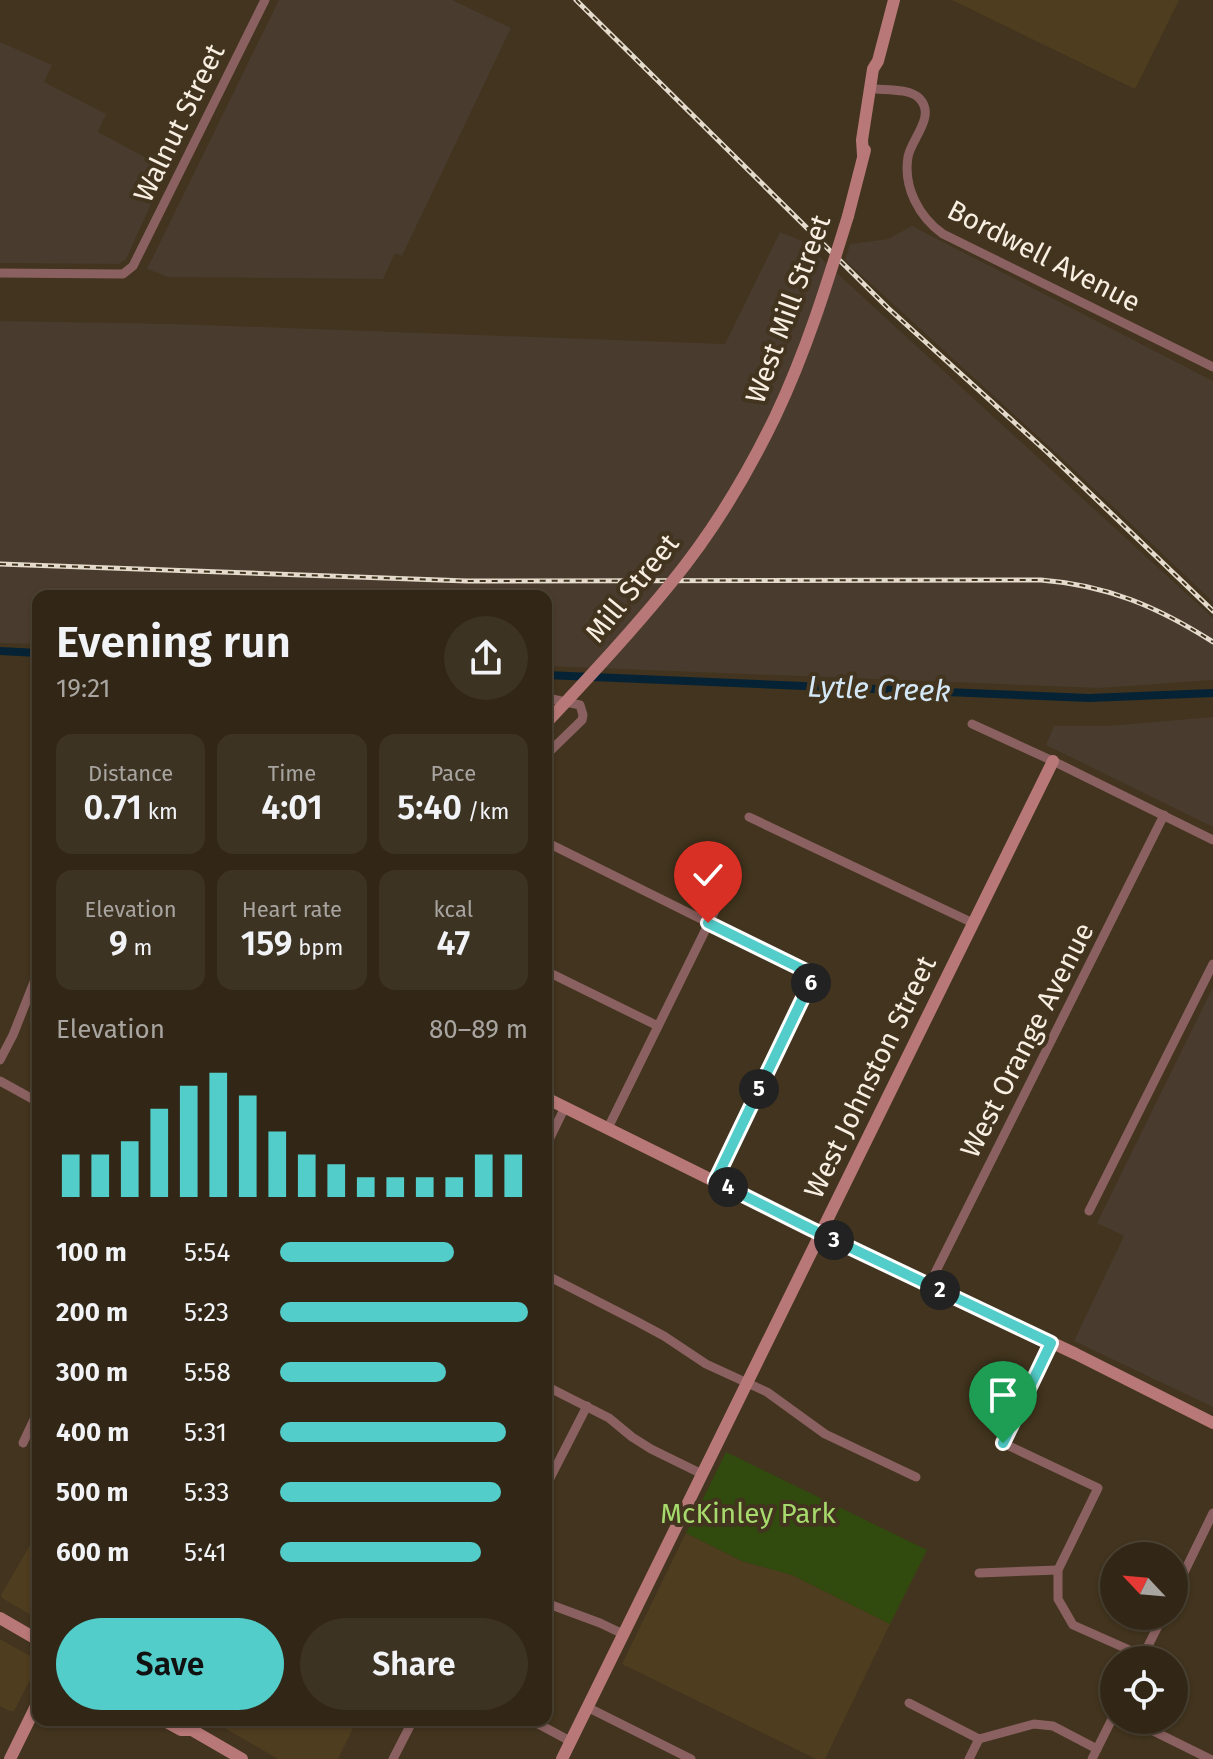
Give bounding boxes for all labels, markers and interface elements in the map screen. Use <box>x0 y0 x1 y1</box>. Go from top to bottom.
street label: Walnut Street <box>127 38 232 207</box>
street label: Bordwell Avenue <box>942 193 1146 319</box>
street label: West Mill Street <box>739 209 838 408</box>
street label: Mill Street <box>578 527 686 649</box>
text: Evening run <box>56 616 291 669</box>
button: share <box>444 616 528 700</box>
water label: Lytle Creek <box>807 669 951 709</box>
text: 19:21 <box>56 673 111 704</box>
text: Distance <box>88 760 173 787</box>
text: Time <box>268 760 316 787</box>
text: Pace <box>431 760 476 787</box>
text: 0.71 <box>83 787 142 828</box>
text: 4:01 <box>261 787 323 828</box>
text: 5:40 <box>397 787 462 828</box>
text: km <box>142 798 178 825</box>
text: /km <box>462 798 509 825</box>
pin <box>674 841 742 923</box>
icon: check <box>686 853 730 897</box>
text: Elevation <box>85 896 177 923</box>
text: Heart rate <box>242 896 342 923</box>
text: kcal <box>434 896 473 923</box>
street label: West Orange Avenue <box>953 917 1101 1163</box>
text: 9 <box>109 923 128 964</box>
text: 159 <box>241 923 292 964</box>
text: 47 <box>436 923 470 964</box>
text: m <box>128 934 152 961</box>
text: bpm <box>292 934 343 961</box>
street label: West Johnston Street <box>797 950 943 1203</box>
pin: 6 <box>791 963 831 1003</box>
text: 6 <box>805 969 817 996</box>
text: Elevation <box>56 1014 165 1045</box>
text: 80–89 m <box>429 1014 528 1045</box>
pin: 5 <box>739 1069 779 1109</box>
text: 5 <box>753 1075 765 1102</box>
pin: 4 <box>708 1167 748 1207</box>
text: 4 <box>722 1173 734 1200</box>
pin: 3 <box>814 1220 854 1260</box>
text: 3 <box>828 1226 840 1253</box>
text: 100 m <box>56 1237 127 1268</box>
text: 5:54 <box>184 1237 230 1268</box>
pin: 2 <box>920 1270 960 1310</box>
text: 2 <box>934 1276 946 1303</box>
text: 200 m <box>56 1297 128 1328</box>
text: 5:23 <box>184 1297 229 1328</box>
text: 300 m <box>56 1357 128 1388</box>
text: 5:58 <box>184 1357 231 1388</box>
pin <box>969 1361 1037 1443</box>
icon: arrive <box>981 1373 1025 1417</box>
text: 400 m <box>56 1417 129 1448</box>
text: 5:31 <box>184 1417 227 1448</box>
text: 500 m <box>56 1477 129 1508</box>
text: 5:33 <box>184 1477 229 1508</box>
park label: McKinley Park <box>660 1497 836 1530</box>
text: 600 m <box>56 1537 129 1568</box>
text: 5:41 <box>184 1537 227 1568</box>
north arrow <box>1100 1542 1188 1630</box>
map controls <box>1100 1542 1188 1734</box>
button: Save <box>56 1618 284 1710</box>
button: Share <box>300 1618 528 1710</box>
button: locate <box>1100 1646 1188 1734</box>

